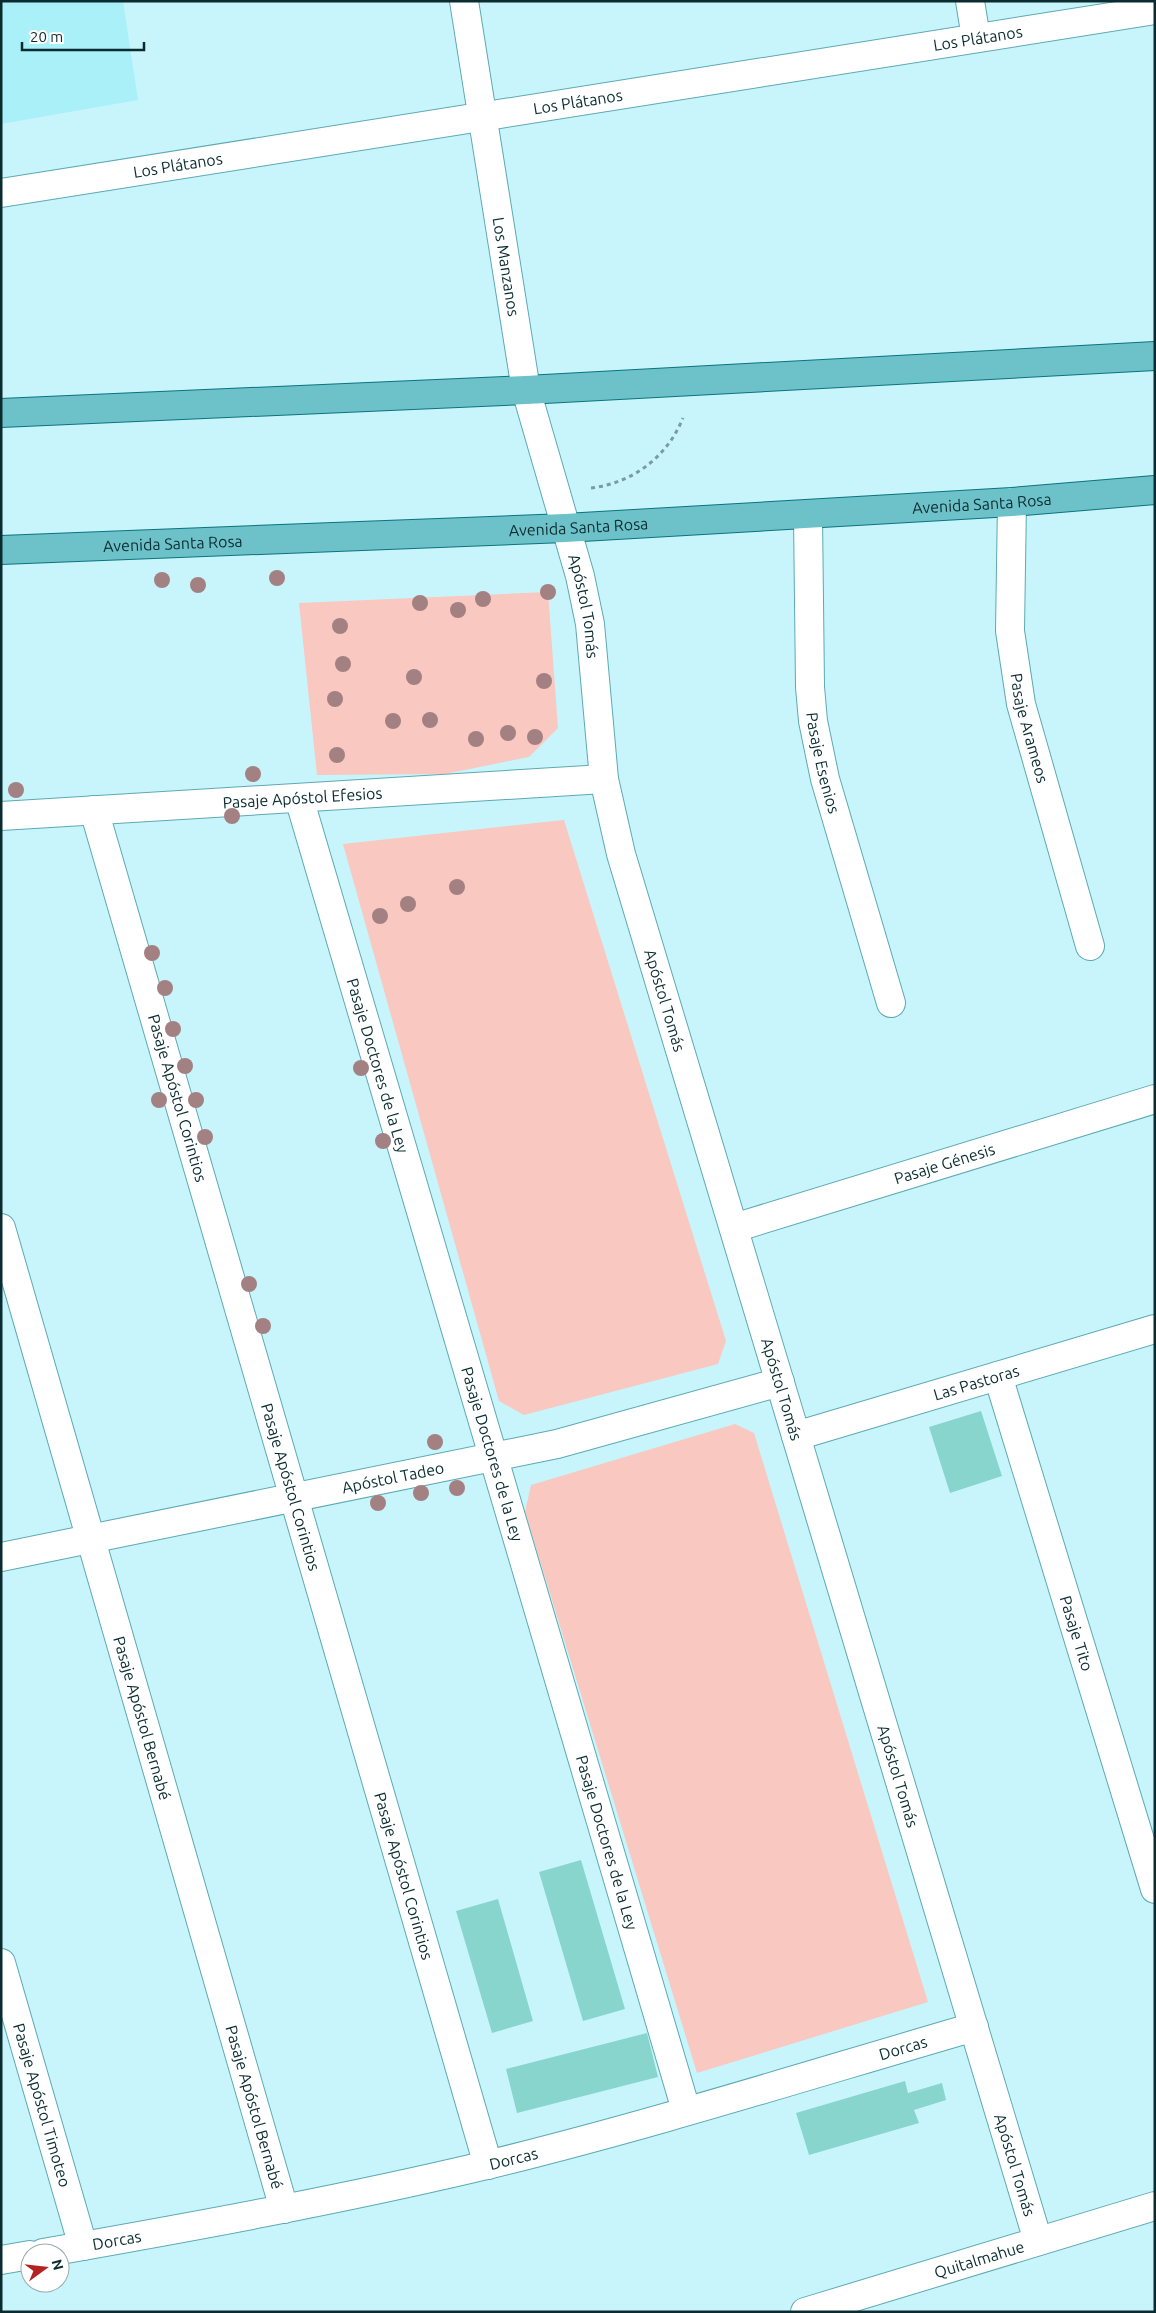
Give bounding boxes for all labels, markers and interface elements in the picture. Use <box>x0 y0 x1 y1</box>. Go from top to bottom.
scale bar <box>22 20 145 52</box>
street label: Los Plátanos <box>932 22 1024 54</box>
text: 20 m <box>30 28 63 45</box>
street label: Los Plátanos <box>532 86 624 117</box>
street label: Los Plátanos <box>132 149 224 181</box>
street label: Los Manzanos <box>490 216 523 318</box>
street label: Avenida Santa Rosa <box>912 490 1052 517</box>
street label: Avenida Santa Rosa <box>508 514 649 539</box>
street label: Avenida Santa Rosa <box>103 532 243 555</box>
street label: Apóstol Tomás <box>565 552 602 659</box>
street label: Pasaje Arameos <box>1007 672 1052 785</box>
street label: Pasaje Esenios <box>803 711 844 815</box>
street label: Pasaje Apóstol Efesios <box>222 784 383 811</box>
street label: Apóstol Tomás <box>641 947 689 1054</box>
street label: Pasaje Doctores de la Ley <box>344 976 412 1155</box>
street label: Pasaje Apóstol Corintios <box>145 1012 211 1184</box>
street label: Pasaje Génesis <box>892 1140 997 1187</box>
street label: Apóstol Tomás <box>758 1336 806 1443</box>
street label: Las Pastoras <box>931 1361 1021 1404</box>
street label: Pasaje Doctores de la Ley <box>458 1365 527 1544</box>
street label: Pasaje Apóstol Corintios <box>258 1401 324 1573</box>
street label: Apóstol Tadeo <box>340 1458 446 1496</box>
street label: Pasaje Tito <box>1057 1593 1097 1673</box>
street label: Pasaje Apóstol Bernabé <box>110 1634 175 1802</box>
street label: Apóstol Tomás <box>874 1723 922 1830</box>
street label: Pasaje Doctores de la Ley <box>573 1753 641 1932</box>
street label: Pasaje Apóstol Corintios <box>371 1790 437 1962</box>
street label: Pasaje Apóstol Timoteo <box>10 2021 74 2189</box>
street label: Pasaje Apóstol Bernabé <box>222 2023 287 2191</box>
street label: Dorcas <box>877 2032 929 2063</box>
street label: Apóstol Tomás <box>991 2111 1039 2218</box>
street label: Dorcas <box>487 2144 540 2173</box>
street label: Dorcas <box>91 2227 143 2253</box>
street label: Quitalmahue <box>932 2237 1026 2281</box>
north arrow <box>20 2243 70 2293</box>
text: N <box>48 2258 67 2272</box>

